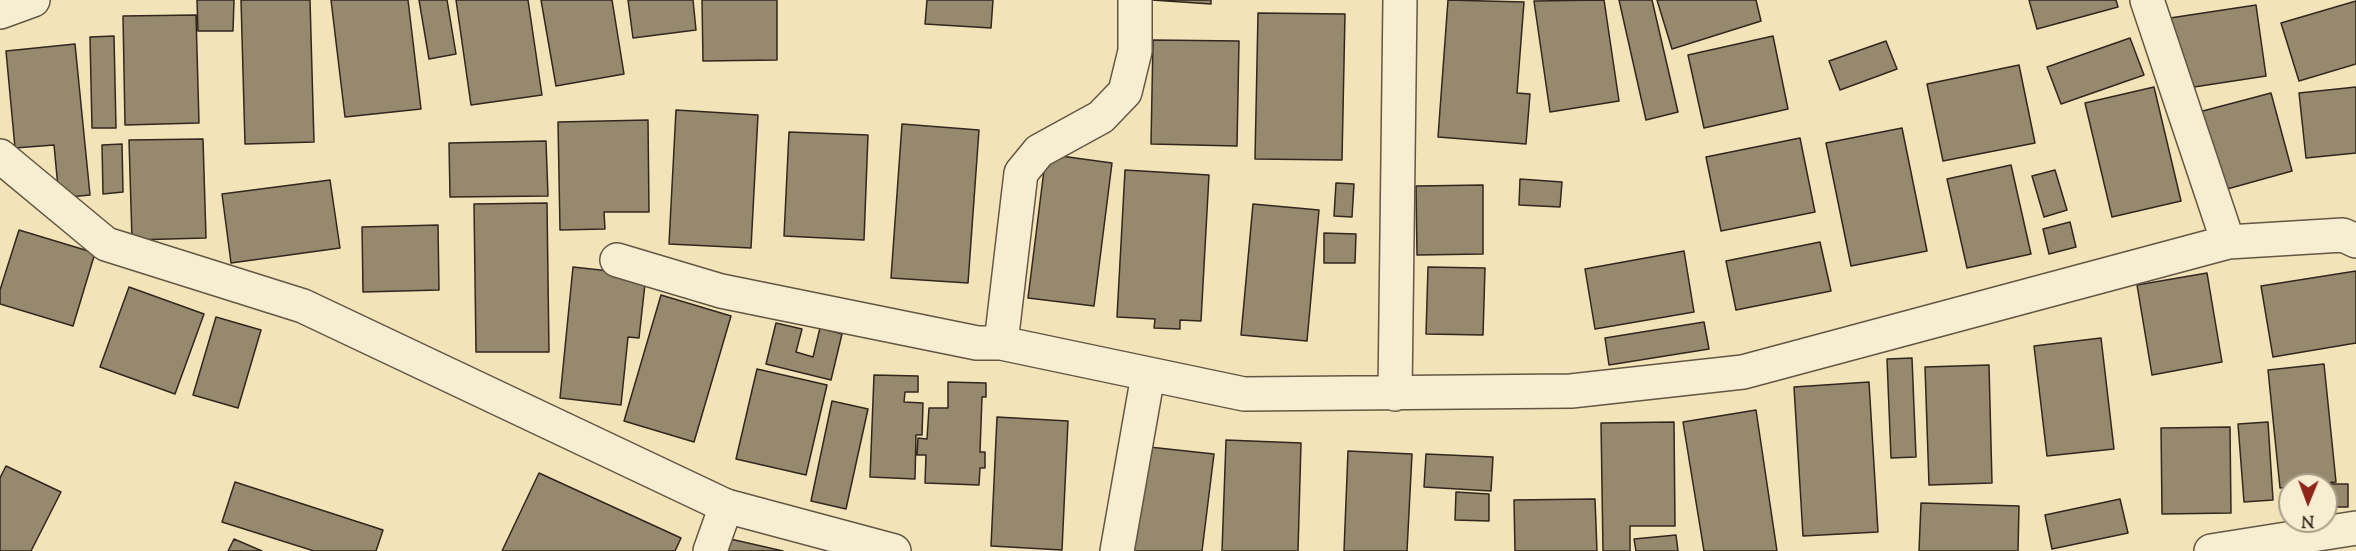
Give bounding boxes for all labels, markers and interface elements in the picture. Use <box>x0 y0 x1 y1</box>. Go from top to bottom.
north arrow <box>2278 473 2338 533</box>
text: N <box>2301 508 2314 531</box>

